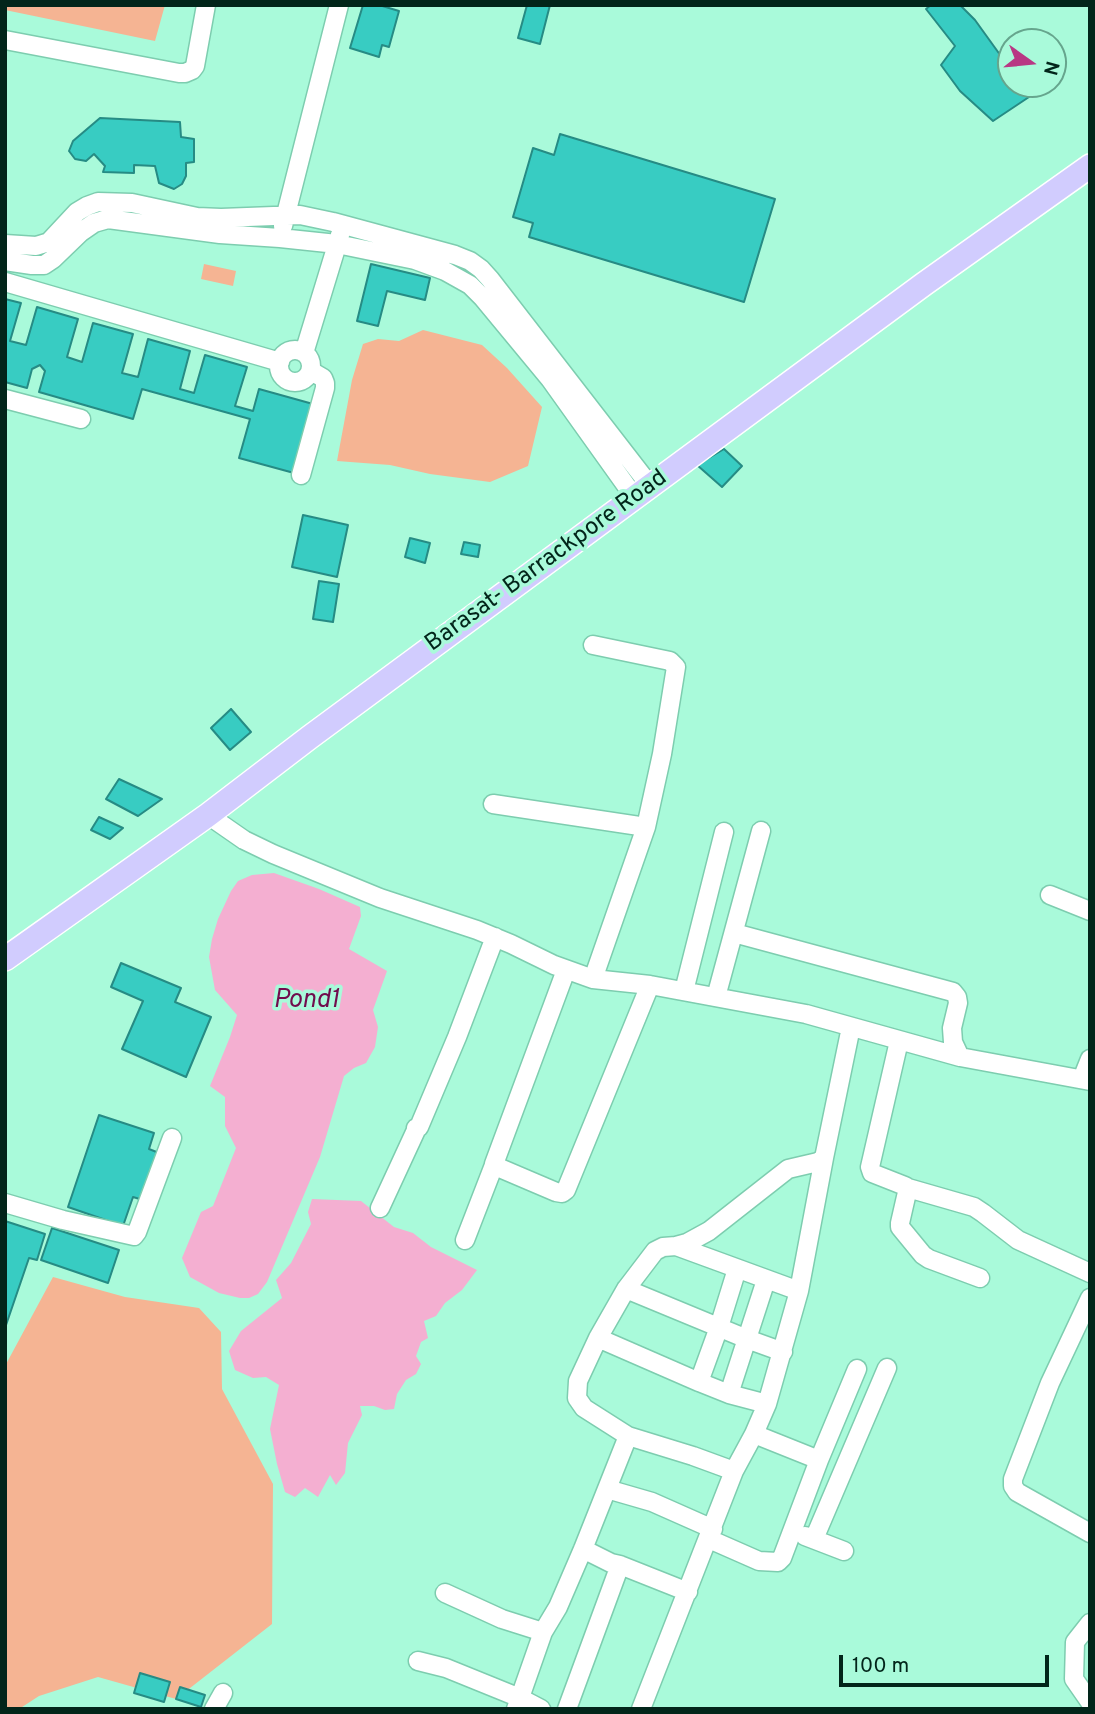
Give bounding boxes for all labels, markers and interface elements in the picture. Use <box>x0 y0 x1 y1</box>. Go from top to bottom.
north arrow <box>997 28 1067 98</box>
text: N <box>1037 58 1064 78</box>
street label: Barasat- Barrackpore Road <box>421 465 673 659</box>
water label: Pond1 <box>273 986 339 1018</box>
scale bar <box>843 1640 1053 1684</box>
text: 100 m <box>852 1653 909 1680</box>

